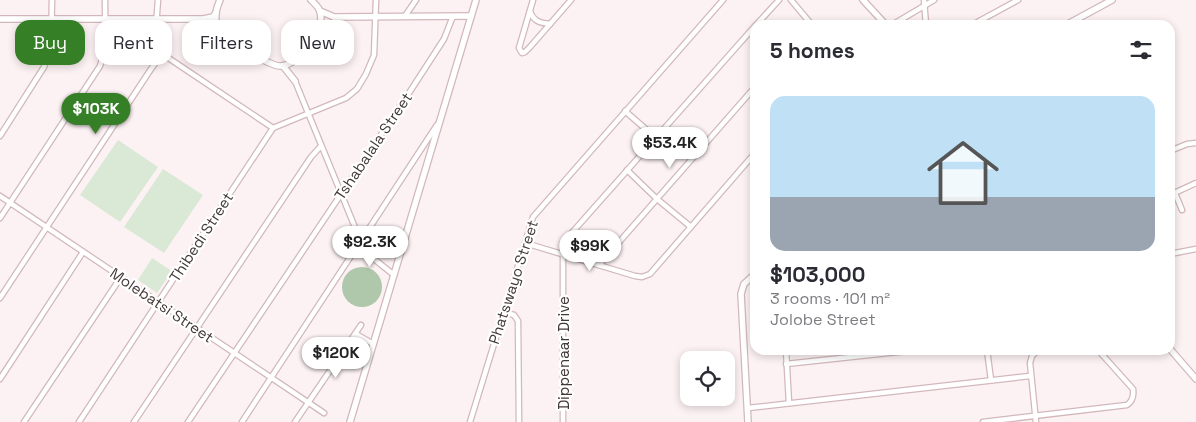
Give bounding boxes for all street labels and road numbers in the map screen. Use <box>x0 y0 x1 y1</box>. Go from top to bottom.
street label: Tshabalala Street <box>330 88 416 203</box>
street label: Thibedi Street <box>165 188 237 285</box>
street label: Phatswayo Street <box>484 217 542 347</box>
street label: Molebatsi Street <box>107 263 217 347</box>
street label: Dippenaar Drive <box>554 296 573 410</box>

